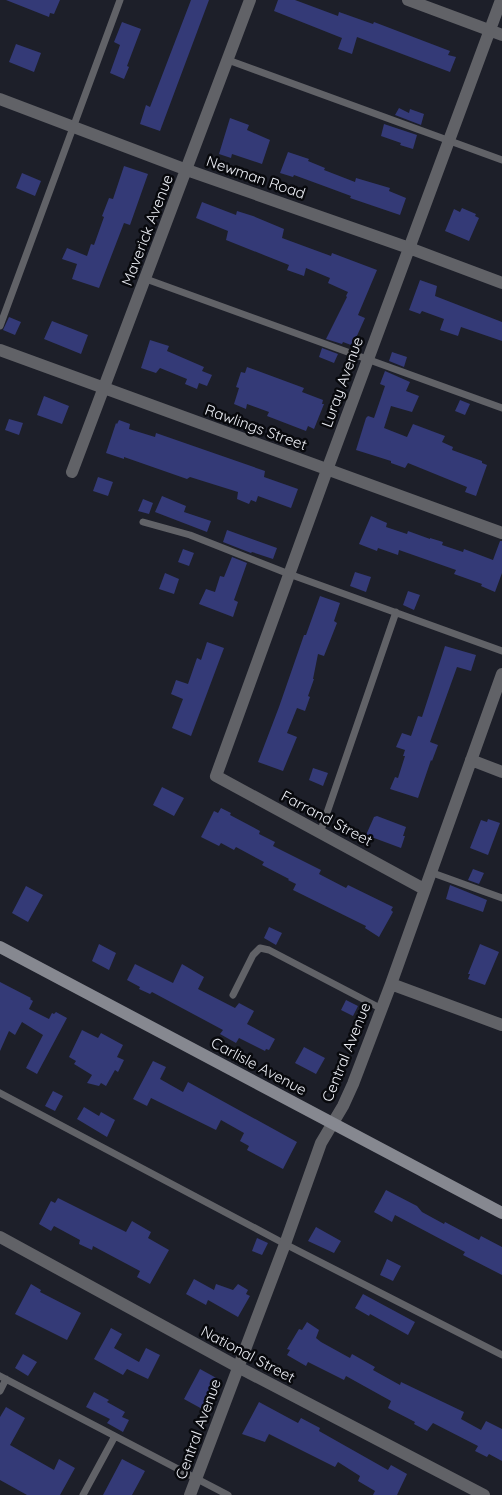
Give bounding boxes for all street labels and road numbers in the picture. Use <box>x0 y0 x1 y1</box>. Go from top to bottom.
street label: Newman Road <box>204 151 308 203</box>
street label: Maverick Avenue <box>117 172 177 288</box>
street label: Luray Avenue <box>317 334 367 430</box>
street label: Rawlings Street <box>202 400 310 454</box>
street label: Farrand Street <box>278 786 376 850</box>
street label: Central Avenue <box>317 1000 375 1104</box>
street label: Carlisle Avenue <box>208 1033 310 1099</box>
street label: National Street <box>198 1321 298 1387</box>
street label: Central Avenue <box>171 1376 225 1482</box>

